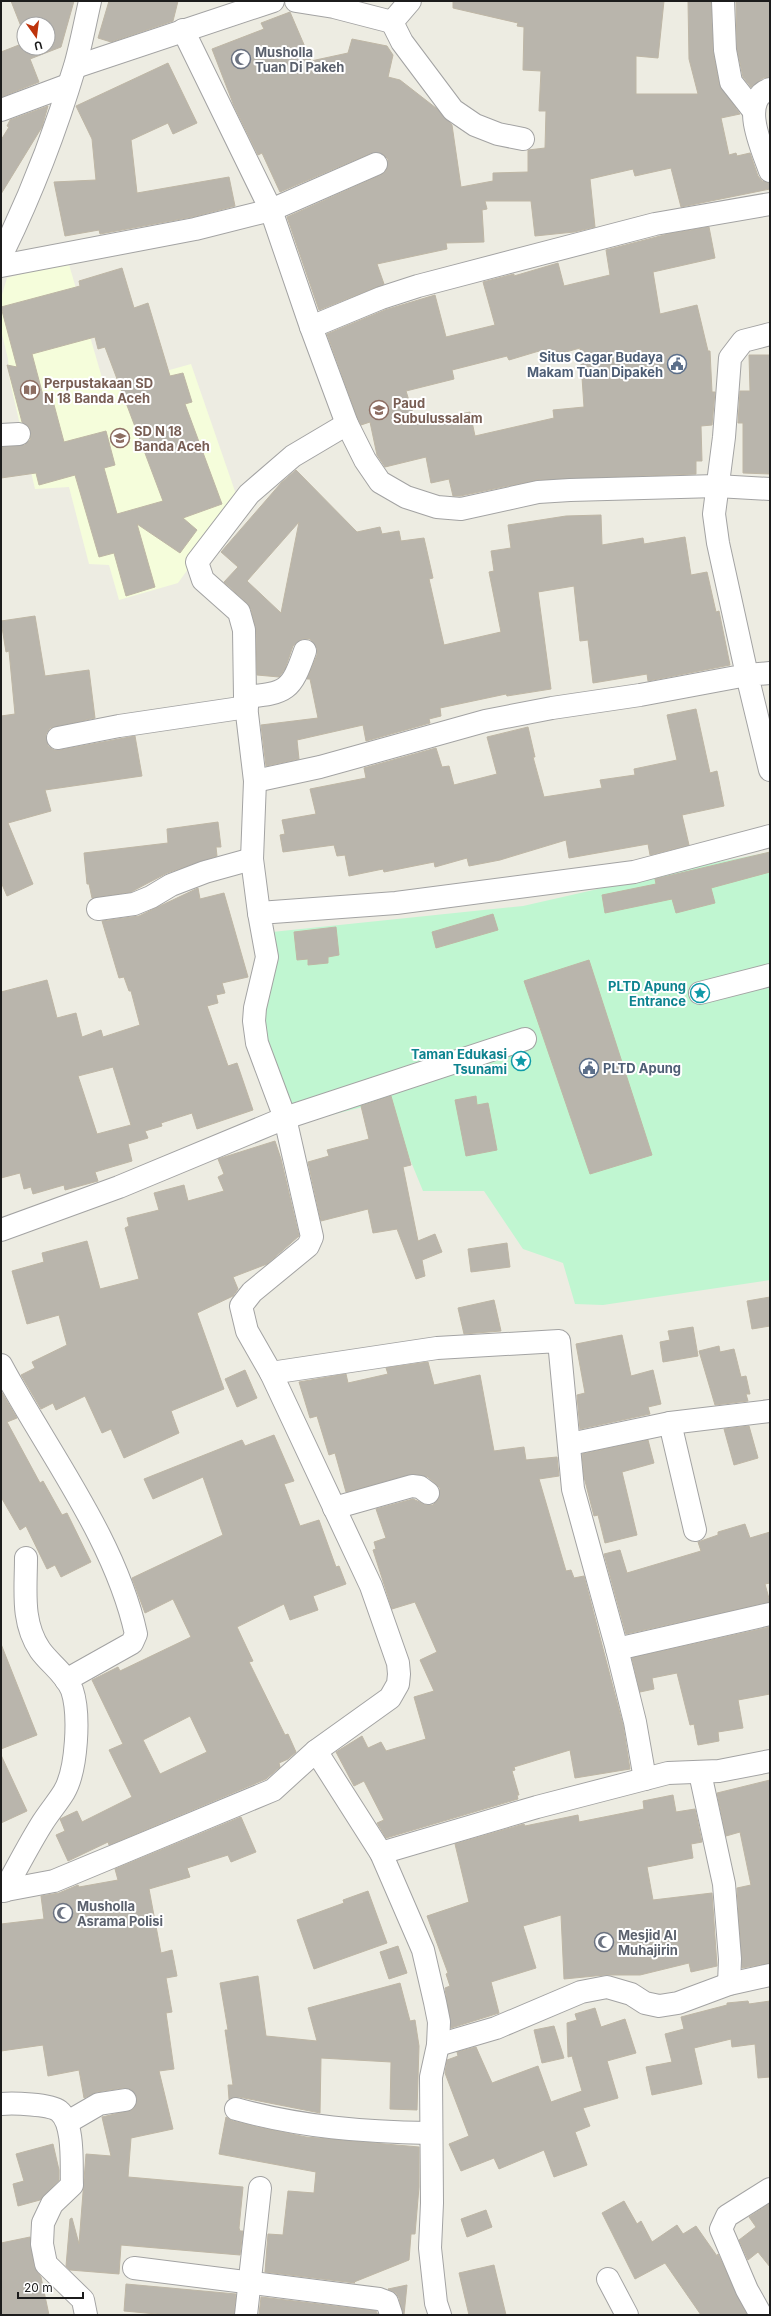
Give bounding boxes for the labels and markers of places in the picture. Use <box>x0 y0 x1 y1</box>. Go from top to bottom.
place label: Musholla Tuan Di Pakeh <box>255 44 344 75</box>
mosque icon: Musholla Tuan Di Pakeh <box>230 48 252 70</box>
place label: Situs Cagar Budaya Makam Tuan Dipakeh <box>527 349 663 380</box>
public building icon: Situs Cagar Budaya Makam Tuan Dipakeh <box>666 353 688 375</box>
place label: Perpustakaan SD N 18 Banda Aceh <box>44 375 153 406</box>
library icon: Perpustakaan SD N 18 Banda Aceh <box>19 379 41 401</box>
place label: Paud Subulussalam <box>393 395 483 426</box>
school or university icon: Paud Subulussalam <box>368 399 390 421</box>
place label: SD N 18 Banda Aceh <box>134 423 210 454</box>
school or university icon: SD N 18 Banda Aceh <box>109 427 131 449</box>
place label: PLTD Apung Entrance <box>608 978 686 1009</box>
place icon: PLTD Apung Entrance <box>689 982 711 1004</box>
place label: Taman Edukasi Tsunami <box>411 1046 507 1077</box>
place icon: Taman Edukasi Tsunami <box>510 1050 532 1072</box>
public building icon: PLTD Apung <box>578 1057 600 1079</box>
place label: PLTD Apung <box>603 1060 681 1076</box>
place label: Musholla Asrama Polisi <box>77 1898 163 1929</box>
mosque icon: Musholla Asrama Polisi <box>52 1902 74 1924</box>
place label: Mesjid Al Muhajirin <box>618 1927 678 1958</box>
mosque icon: Mesjid Al Muhajirin <box>593 1931 615 1953</box>

